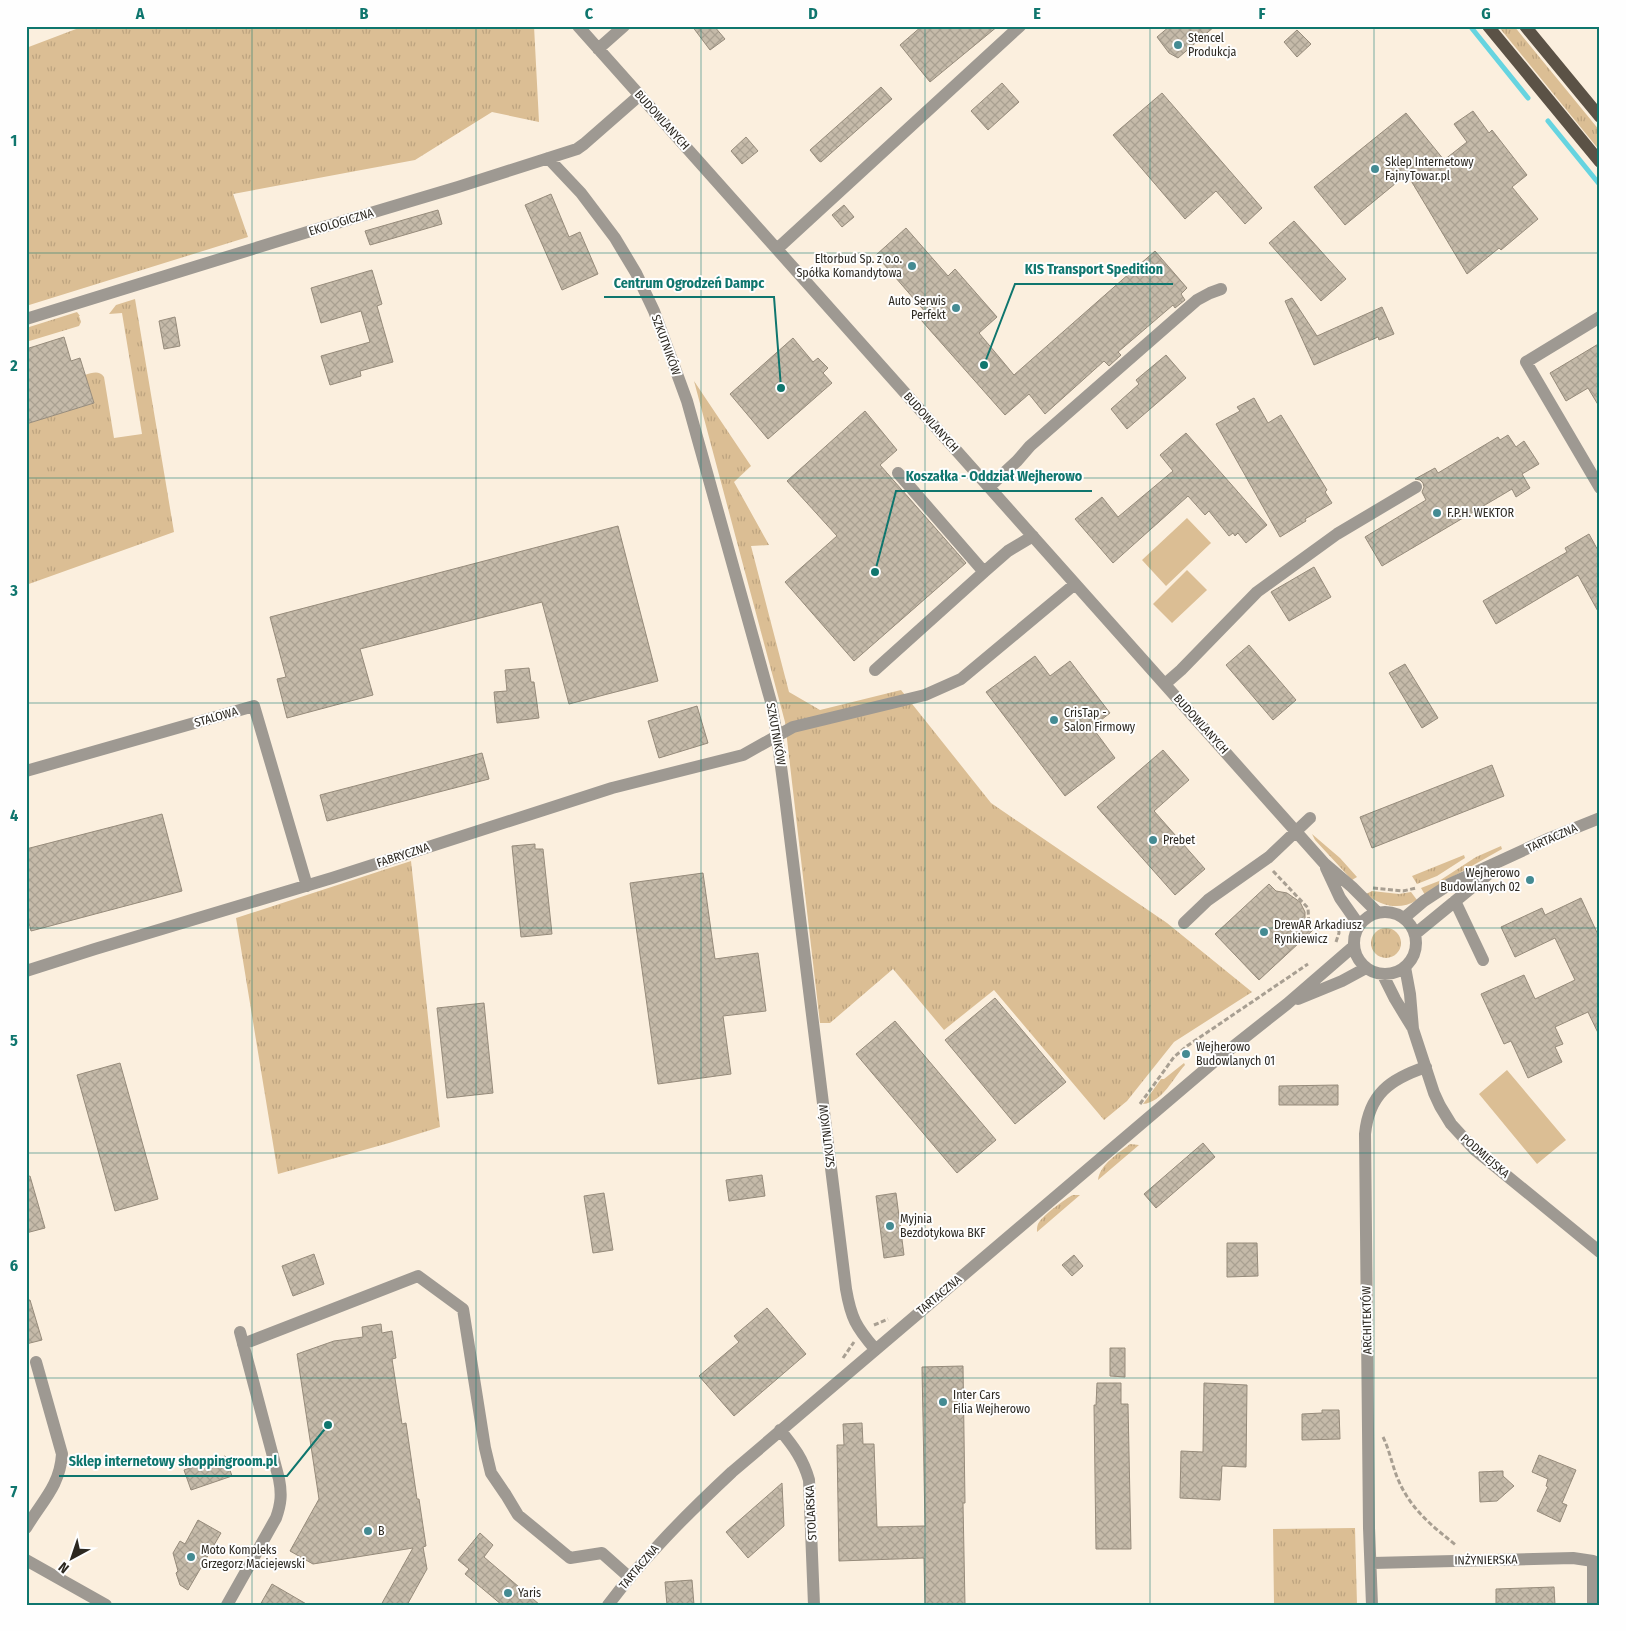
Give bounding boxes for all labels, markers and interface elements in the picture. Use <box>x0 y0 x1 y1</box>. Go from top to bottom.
text: A <box>135 4 145 23</box>
text: B <box>360 4 369 23</box>
text: C <box>585 4 594 23</box>
text: D <box>808 4 818 23</box>
text: E <box>1033 4 1041 23</box>
text: F <box>1258 4 1266 23</box>
text: G <box>1481 4 1491 23</box>
place label: Stencel Produkcja <box>1188 31 1237 59</box>
marker: Stencel Produkcja <box>1172 39 1184 51</box>
street label: BUDOWLANYCH <box>632 87 692 153</box>
text: 1 <box>11 131 17 150</box>
place label: Sklep Internetowy FajnyTowar.pl <box>1385 155 1474 183</box>
marker: Sklep Internetowy FajnyTowar.pl <box>1369 163 1381 175</box>
street label: EKOLOGICZNA <box>307 205 376 238</box>
place label: Eltorbud Sp. z o.o. Spółka Komandytowa <box>796 252 902 280</box>
callout: KIS Transport Spedition <box>1015 255 1173 284</box>
marker: Eltorbud Sp. z o.o. Spółka Komandytowa <box>906 260 918 272</box>
text: KIS Transport Spedition <box>1025 261 1163 278</box>
callout: Centrum Ogrodzeń Dampc <box>604 268 774 297</box>
text: Centrum Ogrodzeń Dampc <box>614 275 765 292</box>
place label: Auto Serwis Perfekt <box>888 294 946 322</box>
marker: Auto Serwis Perfekt <box>950 302 962 314</box>
street label: SZKUTNIKÓW <box>649 312 684 377</box>
text: 2 <box>9 356 18 375</box>
street label: BUDOWLANYCH <box>901 389 961 455</box>
callout: Koszałka - Oddział Wejherowo <box>896 462 1092 491</box>
text: Koszałka - Oddział Wejherowo <box>906 468 1083 485</box>
place label: F.P.H. WEKTOR <box>1447 506 1514 520</box>
marker: F.P.H. WEKTOR <box>1431 507 1443 519</box>
text: 3 <box>9 581 18 600</box>
street label: BUDOWLANYCH <box>1171 691 1231 757</box>
street label: SZKUTNIKÓW <box>764 701 789 766</box>
street label: STALOWA <box>193 704 240 730</box>
place label: CrisTap - Salon Firmowy <box>1064 706 1136 734</box>
marker: CrisTap - Salon Firmowy <box>1048 714 1060 726</box>
text: 4 <box>10 806 18 825</box>
street label: TARTACZNA <box>1524 820 1580 855</box>
place label: Prebet <box>1163 833 1195 847</box>
marker: Prebet <box>1147 834 1159 846</box>
street label: FABRYCZNA <box>375 840 432 870</box>
place label: Wejherowo Budowlanych 02 <box>1440 866 1520 894</box>
marker: Wejherowo Budowlanych 02 <box>1524 874 1536 886</box>
place label: DrewAR Arkadiusz Rynkiewicz <box>1274 918 1362 946</box>
marker: DrewAR Arkadiusz Rynkiewicz <box>1258 926 1270 938</box>
text: 5 <box>10 1031 18 1050</box>
place label: Wejherowo Budowlanych 01 <box>1196 1040 1275 1068</box>
marker: Wejherowo Budowlanych 01 <box>1180 1048 1192 1060</box>
street label: SZKUTNIKÓW <box>815 1104 838 1168</box>
street label: PODMIEJSKA <box>1458 1131 1513 1181</box>
place label: Myjnia Bezdotykowa BKF <box>900 1212 986 1240</box>
marker: Myjnia Bezdotykowa BKF <box>884 1220 896 1232</box>
text: 6 <box>10 1256 18 1275</box>
street label: TARTACZNA <box>914 1272 965 1318</box>
street label: ARCHITEKTÓW <box>1358 1286 1375 1354</box>
place label: Inter Cars Filia Wejherowo <box>953 1388 1030 1416</box>
marker: Inter Cars Filia Wejherowo <box>937 1396 949 1408</box>
callout: Sklep internetowy shoppingroom.pl <box>59 1447 287 1476</box>
text: Sklep internetowy shoppingroom.pl <box>69 1453 277 1470</box>
text: 7 <box>11 1482 18 1501</box>
street label: STOLARSKA <box>803 1484 819 1541</box>
place label: B <box>378 1524 385 1538</box>
marker: B <box>362 1525 374 1537</box>
north arrow <box>48 1534 98 1584</box>
street label: TARTACZNA <box>616 1541 662 1592</box>
place label: Moto Kompleks Grzegorz Maciejewski <box>201 1543 305 1571</box>
marker: Moto Kompleks Grzegorz Maciejewski <box>185 1551 197 1563</box>
street label: INŻYNIERSKA <box>1454 1551 1518 1568</box>
text: N <box>55 1558 73 1577</box>
place label: Yaris <box>518 1586 541 1600</box>
marker: Yaris <box>502 1587 514 1599</box>

